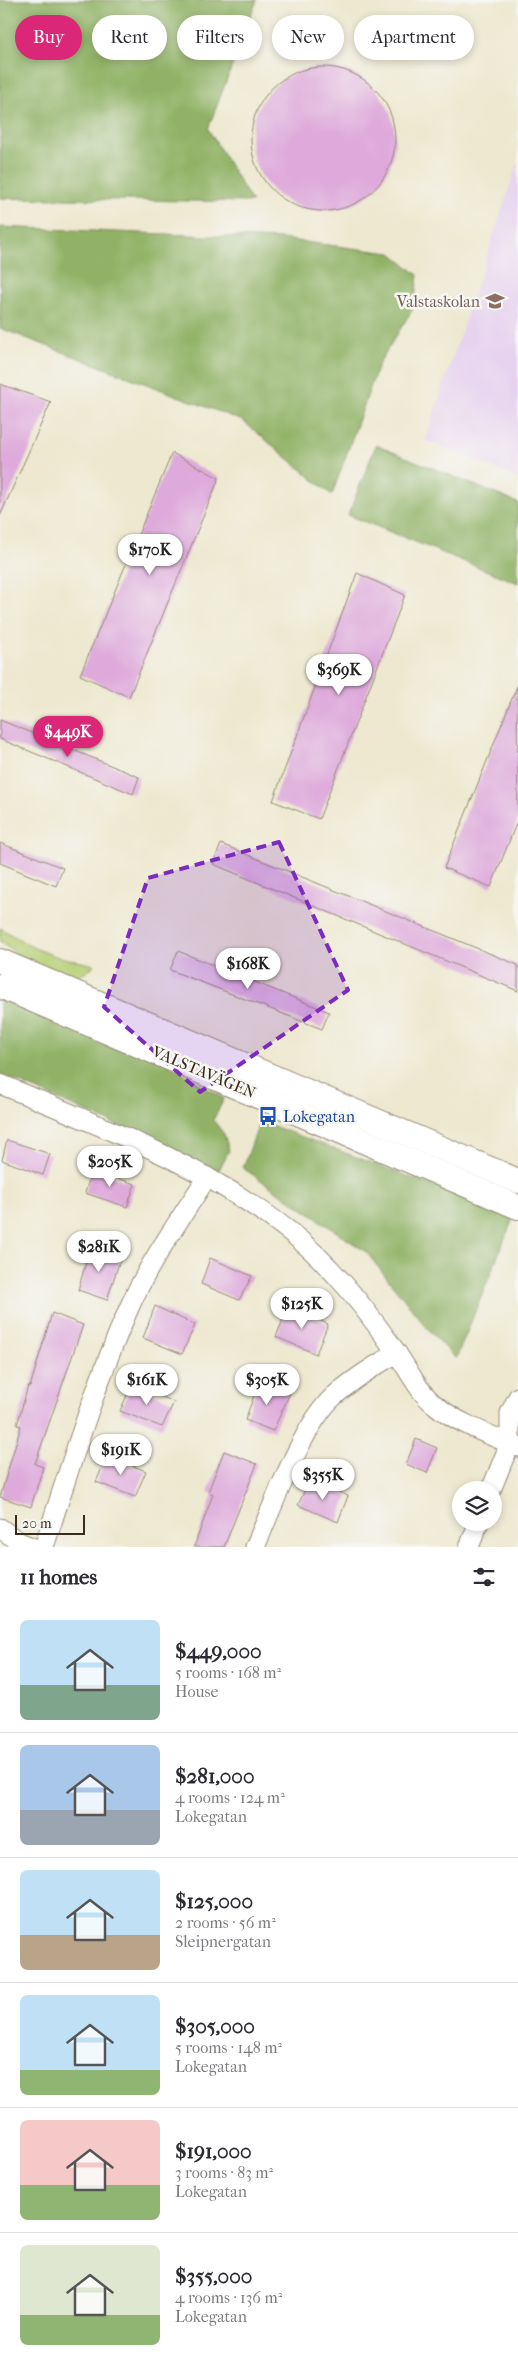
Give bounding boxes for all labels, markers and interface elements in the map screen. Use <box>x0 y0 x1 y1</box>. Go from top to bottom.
chip: Buy <box>15 15 82 60</box>
chip: Rent <box>92 15 167 60</box>
chip: Filters <box>177 15 262 60</box>
chip: New <box>272 15 344 60</box>
chip: Apartment <box>354 15 474 60</box>
school or university icon: Valstaskolan <box>484 290 506 312</box>
place label: Valstaskolan <box>396 292 481 311</box>
pin: $170K <box>115 534 185 576</box>
text: $170K <box>129 540 171 559</box>
pin: $369K <box>304 654 374 696</box>
text: $369K <box>317 660 361 679</box>
pin: $449K <box>33 716 103 758</box>
text: $449K <box>44 722 92 741</box>
pin: $168K <box>213 948 283 990</box>
text: $168K <box>227 954 269 973</box>
street label: VALSTAVÄGEN <box>149 1041 258 1102</box>
bus stop icon: Lokegatan <box>257 1105 279 1127</box>
place label: Lokegatan <box>283 1107 356 1126</box>
pin: $205K <box>75 1146 145 1188</box>
text: $205K <box>88 1152 132 1171</box>
pin: $281K <box>64 1230 134 1273</box>
text: $281K <box>78 1237 120 1256</box>
pin: $125K <box>267 1288 337 1330</box>
text: $125K <box>281 1294 323 1313</box>
pin: $161K <box>112 1364 182 1406</box>
pin: $305K <box>232 1364 302 1406</box>
text: $161K <box>127 1370 167 1389</box>
text: $305K <box>246 1370 288 1389</box>
pin: $191K <box>86 1434 156 1476</box>
text: $191K <box>101 1440 141 1459</box>
pin: $355K <box>288 1458 358 1501</box>
text: $355K <box>303 1465 343 1484</box>
map controls <box>452 1481 502 1531</box>
button: layers <box>452 1481 502 1531</box>
scale bar <box>15 1512 85 1535</box>
text: 20 m <box>22 1515 52 1532</box>
icon: filters <box>470 1563 498 1591</box>
text: 11 homes <box>20 1565 97 1589</box>
text: $449,000 <box>175 1639 262 1663</box>
icon: home <box>60 1640 120 1700</box>
text: 5 rooms · 168 m² <box>175 1663 281 1682</box>
text: House <box>175 1682 218 1701</box>
text: $281,000 <box>175 1764 255 1788</box>
icon: home <box>60 1765 120 1825</box>
text: 4 rooms · 124 m² <box>175 1788 285 1807</box>
text: Lokegatan <box>175 1807 247 1826</box>
text: $125,000 <box>175 1889 253 1913</box>
icon: home <box>60 1890 120 1950</box>
text: 2 rooms · 56 m² <box>175 1913 276 1932</box>
text: Sleipnergatan <box>175 1932 271 1951</box>
text: $305,000 <box>175 2014 255 2038</box>
icon: home <box>60 2015 120 2075</box>
text: 5 rooms · 148 m² <box>175 2038 282 2057</box>
text: Lokegatan <box>175 2057 247 2076</box>
text: $191,000 <box>175 2139 252 2163</box>
icon: home <box>60 2140 120 2200</box>
text: 3 rooms · 83 m² <box>175 2163 273 2182</box>
text: Lokegatan <box>175 2182 247 2201</box>
text: $355,000 <box>175 2264 252 2288</box>
icon: home <box>60 2265 120 2325</box>
text: 4 rooms · 136 m² <box>175 2288 282 2307</box>
text: Lokegatan <box>175 2307 247 2326</box>

